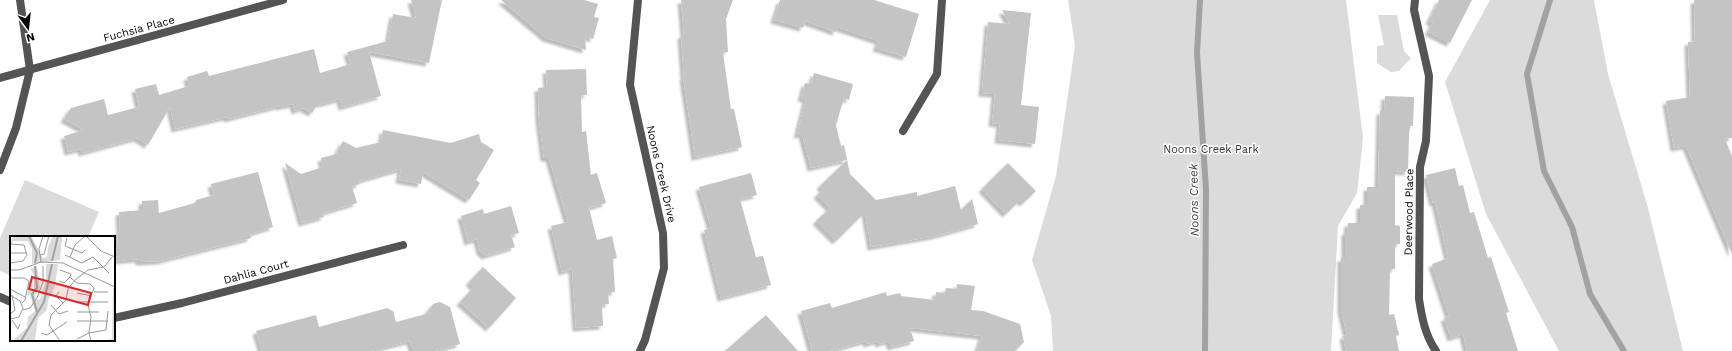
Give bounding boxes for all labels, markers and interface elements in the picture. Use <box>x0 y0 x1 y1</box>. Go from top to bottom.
north arrow <box>8 8 48 48</box>
street label: Fuchsia Place <box>102 13 176 45</box>
text: N <box>25 30 36 45</box>
street label: Noons Creek Drive <box>644 124 678 224</box>
park label: Noons Creek Park <box>1163 143 1259 156</box>
water label: Noons Creek <box>1186 163 1202 237</box>
street label: Deerwood Place <box>1402 168 1416 256</box>
inset map <box>10 236 115 341</box>
street label: Dahlia Court <box>222 257 290 287</box>

